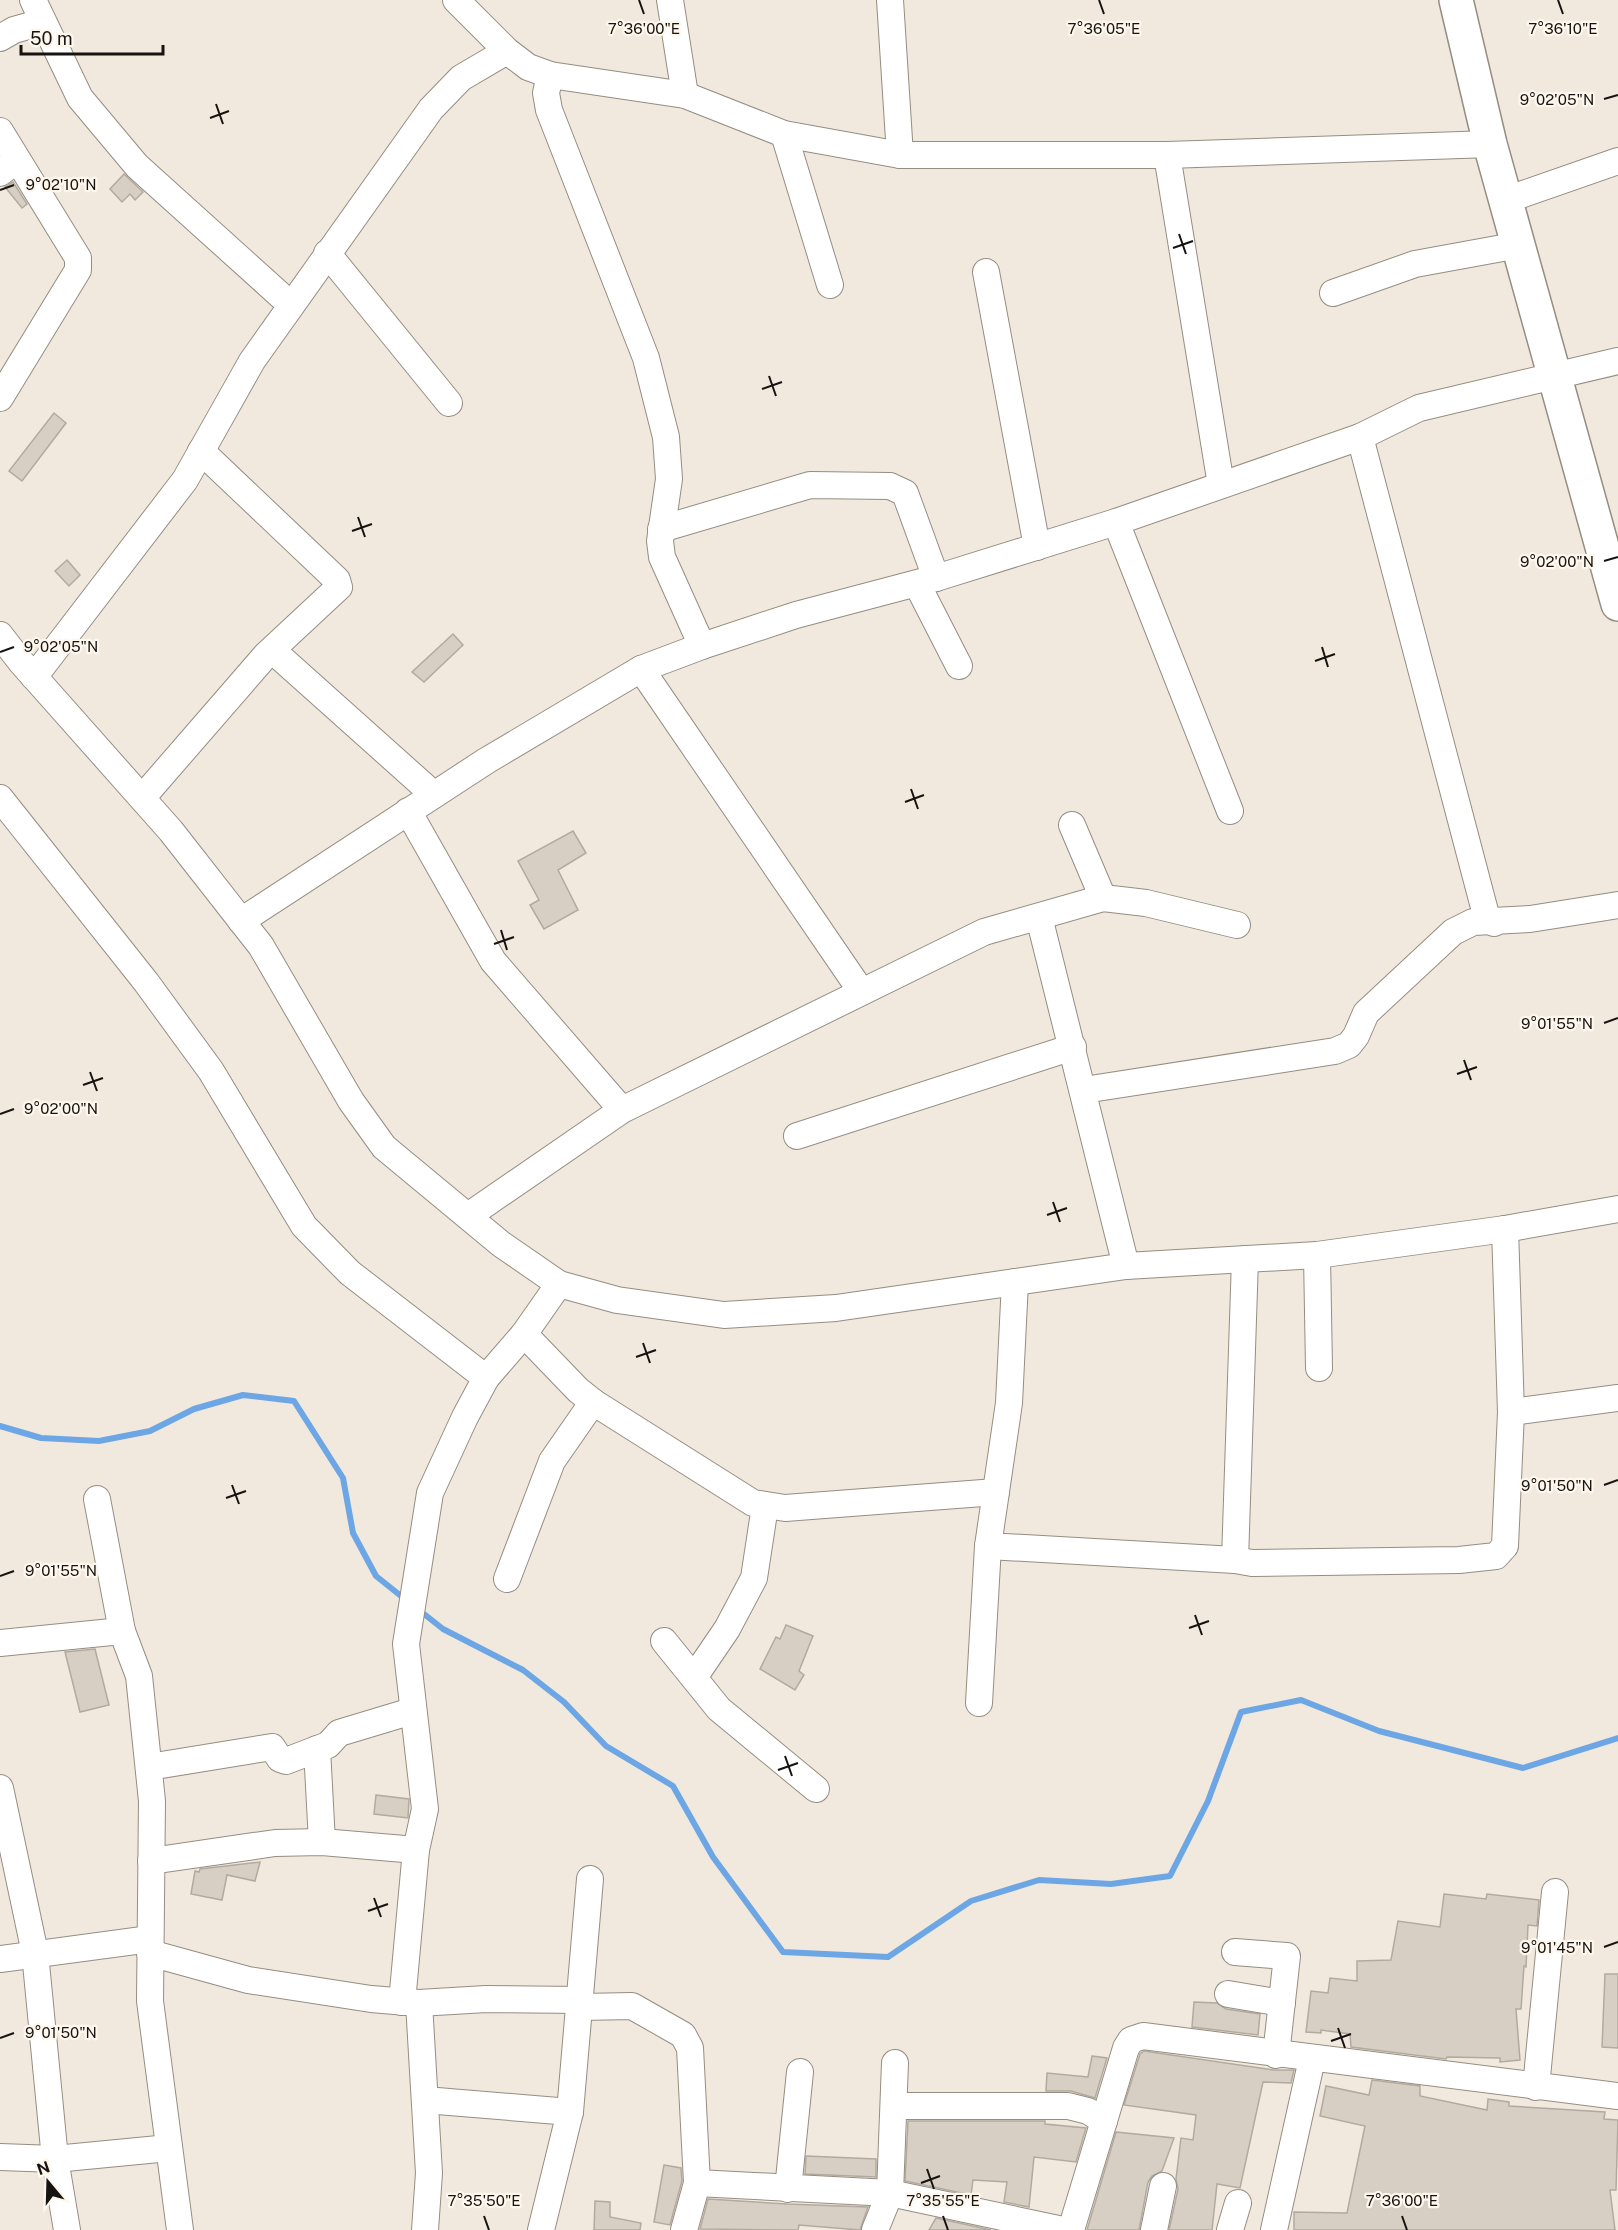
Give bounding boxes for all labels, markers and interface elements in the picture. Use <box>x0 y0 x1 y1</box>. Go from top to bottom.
scale bar <box>21 18 164 56</box>
text: 7°36'00"E <box>608 20 680 37</box>
text: 7°36'05"E <box>1068 20 1140 37</box>
text: 7°36'10"E <box>1528 20 1598 37</box>
text: 50 m <box>30 28 73 49</box>
text: 9°02'05"N <box>1520 91 1594 108</box>
text: 9°02'10"N <box>25 176 97 193</box>
text: 9°02'00"N <box>1520 553 1594 570</box>
text: 9°02'05"N <box>24 638 98 655</box>
text: 9°01'55"N <box>1521 1015 1593 1032</box>
text: 9°02'00"N <box>24 1100 98 1117</box>
text: 9°01'50"N <box>1521 1477 1593 1494</box>
text: 9°01'55"N <box>25 1562 97 1579</box>
text: 9°01'45"N <box>1521 1939 1593 1956</box>
text: 9°01'50"N <box>25 2024 97 2041</box>
north arrow <box>18 2152 78 2212</box>
text: N <box>34 2157 52 2179</box>
text: 7°35'50"E <box>447 2192 521 2209</box>
text: 7°35'55"E <box>906 2192 980 2209</box>
text: 7°36'00"E <box>1366 2192 1438 2209</box>

